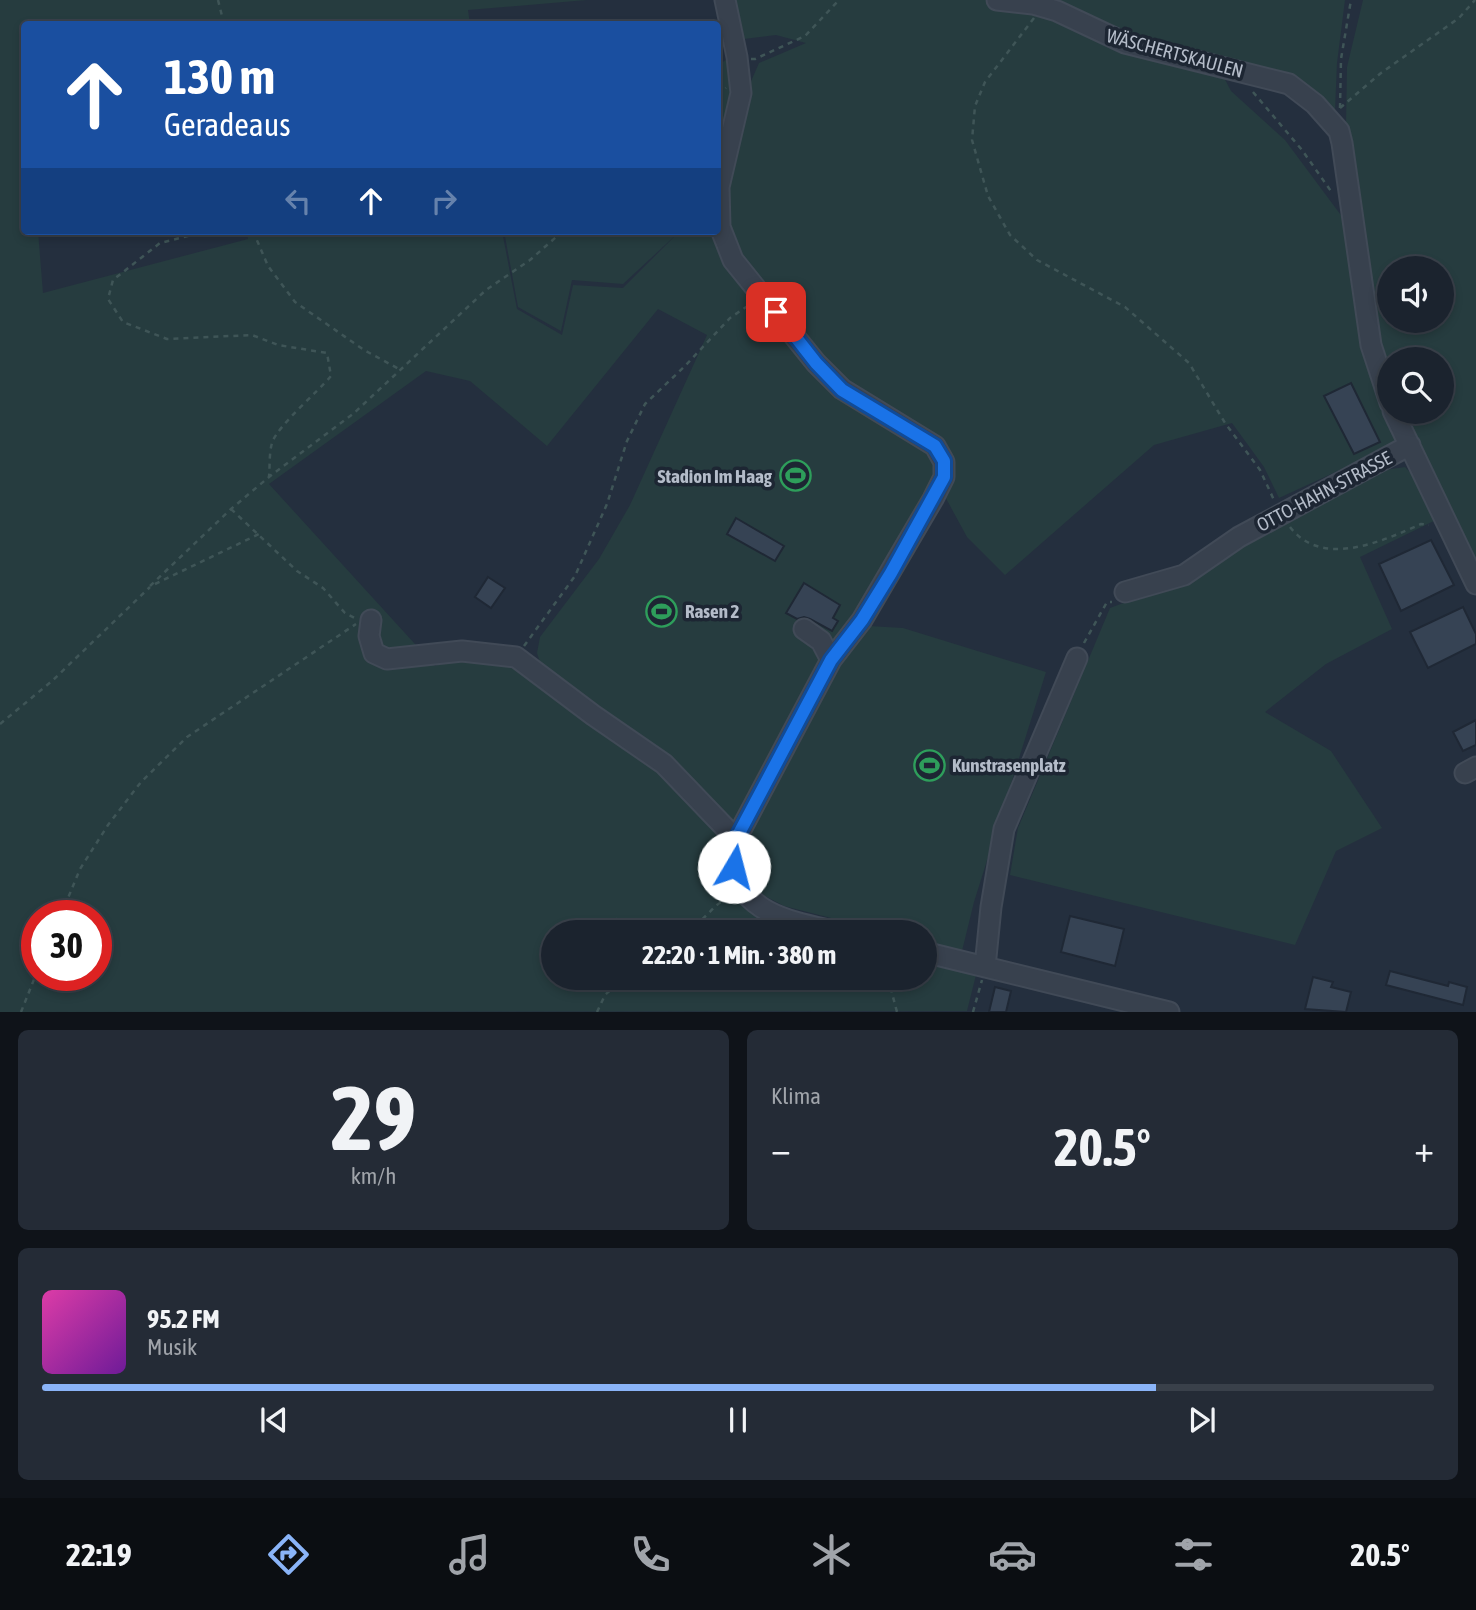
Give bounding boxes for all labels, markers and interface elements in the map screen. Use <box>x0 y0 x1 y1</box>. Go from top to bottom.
street label: WÄSCHERTSKAULEN <box>1104 24 1246 82</box>
text: 130 m <box>164 48 275 104</box>
icon: ahead <box>49 49 140 140</box>
text: Geradeaus <box>164 106 291 143</box>
icon: left <box>279 182 317 220</box>
icon: ahead <box>352 182 390 220</box>
icon: right <box>425 182 463 220</box>
map controls <box>1377 256 1454 424</box>
button: sound <box>1377 256 1454 333</box>
pin <box>746 282 806 342</box>
icon: arrive <box>757 293 795 331</box>
button: search <box>1377 347 1454 424</box>
street label: OTTO-HAHN-STRASSE <box>1253 446 1395 536</box>
sports icon: Stadion Im Haag <box>778 459 812 493</box>
place label: Stadion Im Haag <box>658 465 773 487</box>
sports icon: Rasen 2 <box>645 594 679 628</box>
place label: Rasen 2 <box>685 600 739 622</box>
sports icon: Kunstrasenplatz <box>912 748 946 782</box>
place label: Kunstrasenplatz <box>952 754 1066 776</box>
position arrow <box>697 830 771 904</box>
speed limit sign: 30 <box>21 900 112 991</box>
text: 22:20 · 1 Min. · 380 m <box>642 940 836 970</box>
text: 29 <box>331 1065 416 1169</box>
text: Klima <box>771 1083 821 1109</box>
text: 20.5° <box>1054 1117 1151 1177</box>
text: − <box>771 1127 791 1170</box>
text: + <box>1414 1127 1434 1170</box>
text: km/h <box>351 1163 396 1189</box>
text: 95.2 FM <box>147 1304 220 1334</box>
text: Musik <box>147 1334 197 1360</box>
icon: previous <box>255 1401 293 1439</box>
icon: pause <box>719 1401 757 1439</box>
icon: next <box>1183 1401 1221 1439</box>
icon: directions <box>264 1530 313 1579</box>
icon: music <box>445 1530 494 1579</box>
icon: phone <box>626 1530 675 1579</box>
icon: climate <box>807 1530 856 1579</box>
icon: car <box>988 1530 1037 1579</box>
icon: filters <box>1169 1530 1218 1579</box>
text: 22:19 <box>66 1536 132 1573</box>
text: 20.5° <box>1350 1536 1410 1573</box>

